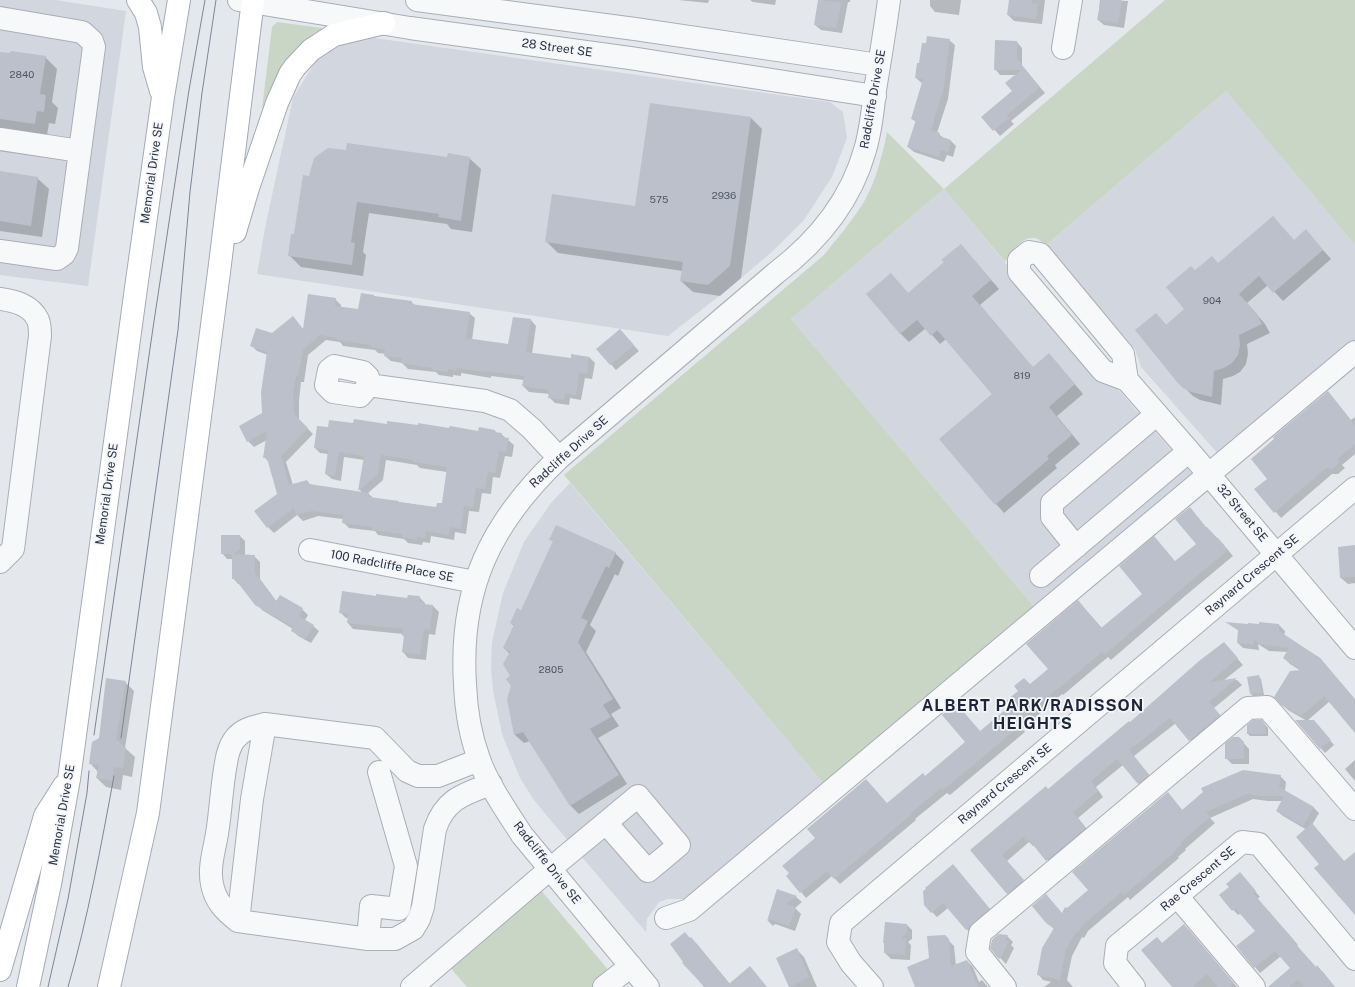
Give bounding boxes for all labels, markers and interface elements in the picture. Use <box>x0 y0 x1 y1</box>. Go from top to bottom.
street label: 28 Street SE <box>521 36 593 60</box>
street label: Radcliffe Drive SE <box>857 48 889 150</box>
house number: 2840 <box>10 69 34 81</box>
street label: Memorial Drive SE <box>138 121 166 225</box>
house number: 2936 <box>712 190 736 202</box>
house number: 575 <box>650 194 668 206</box>
house number: 904 <box>1203 295 1221 307</box>
house number: 819 <box>1014 370 1030 382</box>
street label: Radcliffe Drive SE <box>527 413 611 491</box>
street label: Memorial Drive SE <box>93 442 121 546</box>
street label: 32 Street SE <box>1214 481 1270 545</box>
street label: Raynard Crescent SE <box>1202 532 1302 618</box>
street label: 100 Radcliffe Place SE <box>329 547 455 585</box>
house number: 2805 <box>539 664 563 676</box>
district label: ALBERT PARK/RADISSON HEIGHTS <box>922 696 1144 734</box>
street label: Raynard Crescent SE <box>955 741 1055 827</box>
street label: Memorial Drive SE <box>46 763 78 867</box>
street label: Radcliffe Drive SE <box>510 819 584 907</box>
street label: Rae Crescent SE <box>1158 844 1238 914</box>

